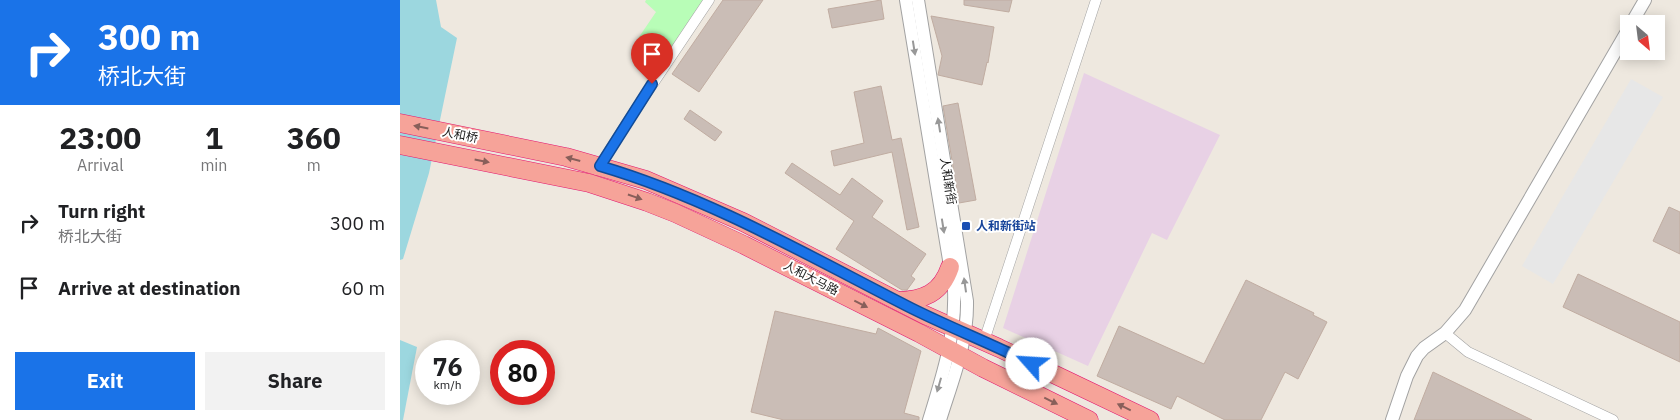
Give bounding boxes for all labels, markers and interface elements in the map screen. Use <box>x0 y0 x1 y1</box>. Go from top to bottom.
text: 300 m <box>98 14 201 60</box>
north arrow <box>1620 15 1665 60</box>
map controls <box>1620 15 1665 60</box>
icon: right <box>15 20 80 85</box>
pin <box>631 33 673 84</box>
icon: arrive <box>638 40 666 68</box>
one-way arrow <box>910 40 918 56</box>
text: 桥北大街 <box>98 61 186 90</box>
one-way arrow <box>935 116 943 132</box>
text: 23:00 <box>59 118 141 157</box>
text: 1 <box>205 118 223 157</box>
text: 360 <box>287 118 341 157</box>
one-way arrow <box>413 123 428 131</box>
street label: 人和桥 <box>441 124 479 145</box>
text: Arrival <box>77 155 124 175</box>
text: min <box>200 155 227 175</box>
text: m <box>307 155 321 175</box>
one-way arrow <box>566 155 581 163</box>
street label: 人和新街 <box>937 156 960 206</box>
one-way arrow <box>475 158 491 166</box>
one-way arrow <box>627 194 642 201</box>
text: Turn right <box>58 199 145 223</box>
icon: right <box>15 209 43 237</box>
text: 300 m <box>330 211 385 235</box>
one-way arrow <box>940 218 948 234</box>
place label: 人和新街站 <box>976 218 1036 233</box>
marker: 人和新街站 <box>960 220 972 232</box>
text: 桥北大街 <box>58 226 122 246</box>
street label: 人和大马路 <box>781 257 841 298</box>
icon: arrive <box>15 274 43 302</box>
text: Arrive at destination <box>58 276 241 300</box>
text: 60 m <box>341 276 385 300</box>
one-way arrow <box>960 277 968 293</box>
one-way arrow <box>853 300 868 308</box>
position arrow <box>1005 337 1057 389</box>
speed limit sign: 80 <box>490 340 555 405</box>
text: 76 <box>432 350 463 383</box>
button: Exit <box>15 352 195 410</box>
button: Share <box>205 352 385 410</box>
text: km/h <box>433 377 462 392</box>
one-way arrow <box>935 377 943 392</box>
one-way arrow <box>1044 397 1058 405</box>
one-way arrow <box>1117 403 1131 411</box>

